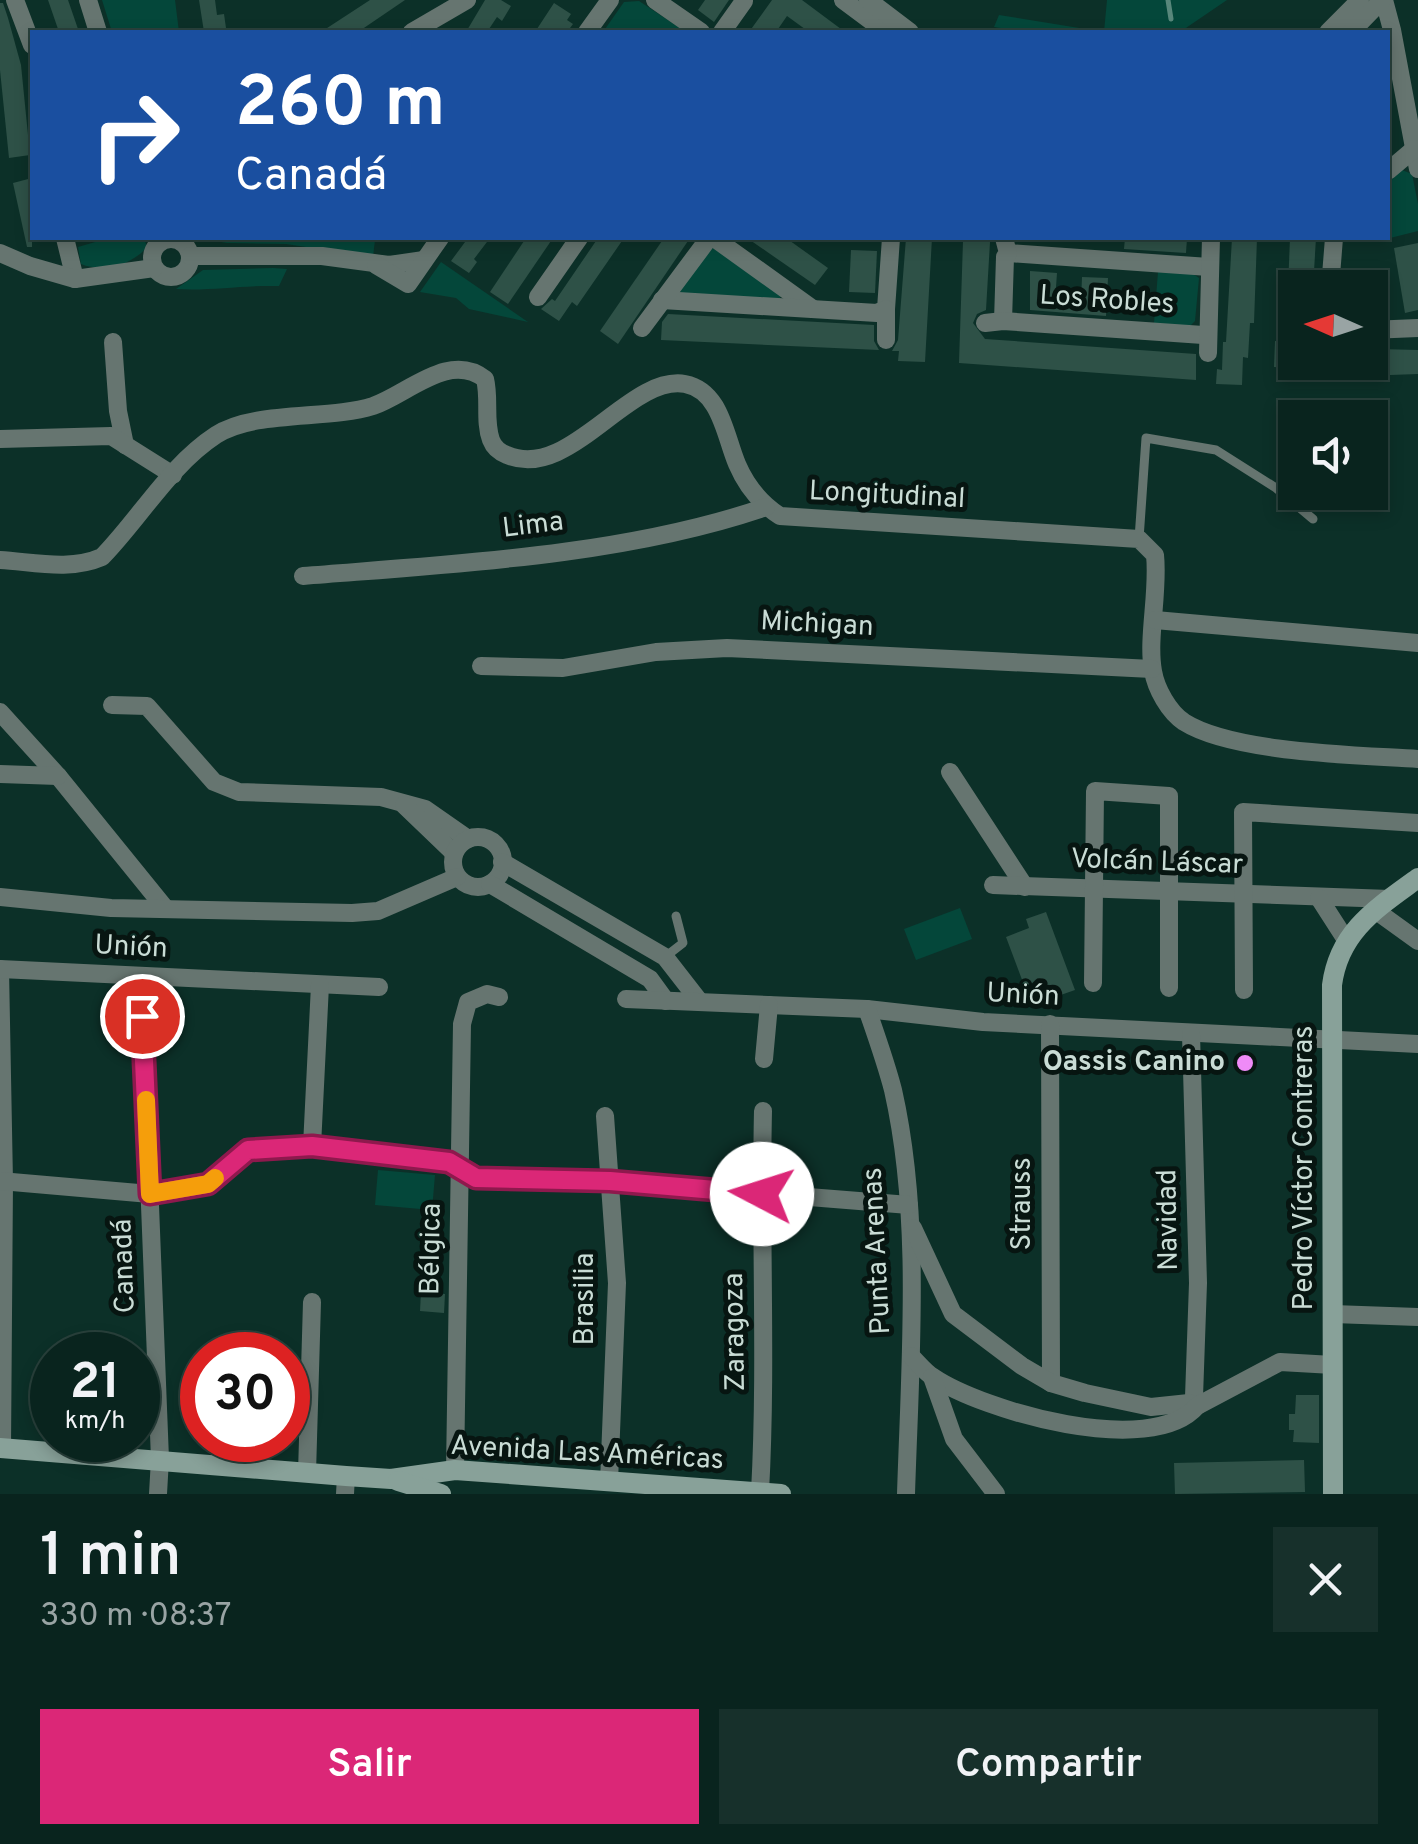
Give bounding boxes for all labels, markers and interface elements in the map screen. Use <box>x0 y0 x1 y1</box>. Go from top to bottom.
text: 260 m <box>235 62 446 151</box>
icon: right <box>70 70 200 200</box>
text: Canadá <box>235 149 387 206</box>
north arrow <box>1278 270 1388 380</box>
map controls <box>1278 270 1388 510</box>
street label: Los Robles <box>1038 278 1176 324</box>
button: sound <box>1278 400 1388 510</box>
street label: Longitudinal <box>808 474 966 518</box>
street label: Lima <box>500 504 566 548</box>
street label: Michigan <box>759 604 875 646</box>
street label: Volcán Láscar <box>1070 842 1244 884</box>
street label: Unión <box>93 928 169 968</box>
pin <box>100 974 185 1059</box>
street label: Unión <box>985 976 1061 1016</box>
icon: arrive <box>115 989 170 1044</box>
street label: Pedro Víctor Contreras <box>1287 1026 1323 1310</box>
place label: Oassis Canino <box>1043 1045 1225 1081</box>
marker: Oassis Canino <box>1234 1052 1256 1074</box>
position arrow <box>710 1142 814 1246</box>
street label: Strauss <box>1005 1157 1041 1251</box>
street label: Punta Arenas <box>856 1167 900 1335</box>
street label: Navidad <box>1150 1169 1188 1271</box>
street label: Bélgica <box>413 1203 451 1295</box>
street label: Canadá <box>105 1218 145 1314</box>
street label: Brasilia <box>568 1253 604 1345</box>
street label: Zaragoza <box>717 1272 755 1392</box>
speed limit sign: 30 <box>180 1332 310 1462</box>
text: 21 <box>70 1353 120 1416</box>
text: km/h <box>65 1406 125 1438</box>
street label: Avenida Las Américas <box>449 1429 725 1479</box>
text: 1 min <box>40 1521 181 1597</box>
button: close <box>1273 1527 1378 1632</box>
text: 330 m · 08:37 <box>40 1597 231 1637</box>
button: Salir <box>40 1709 699 1824</box>
button: Compartir <box>719 1709 1378 1824</box>

